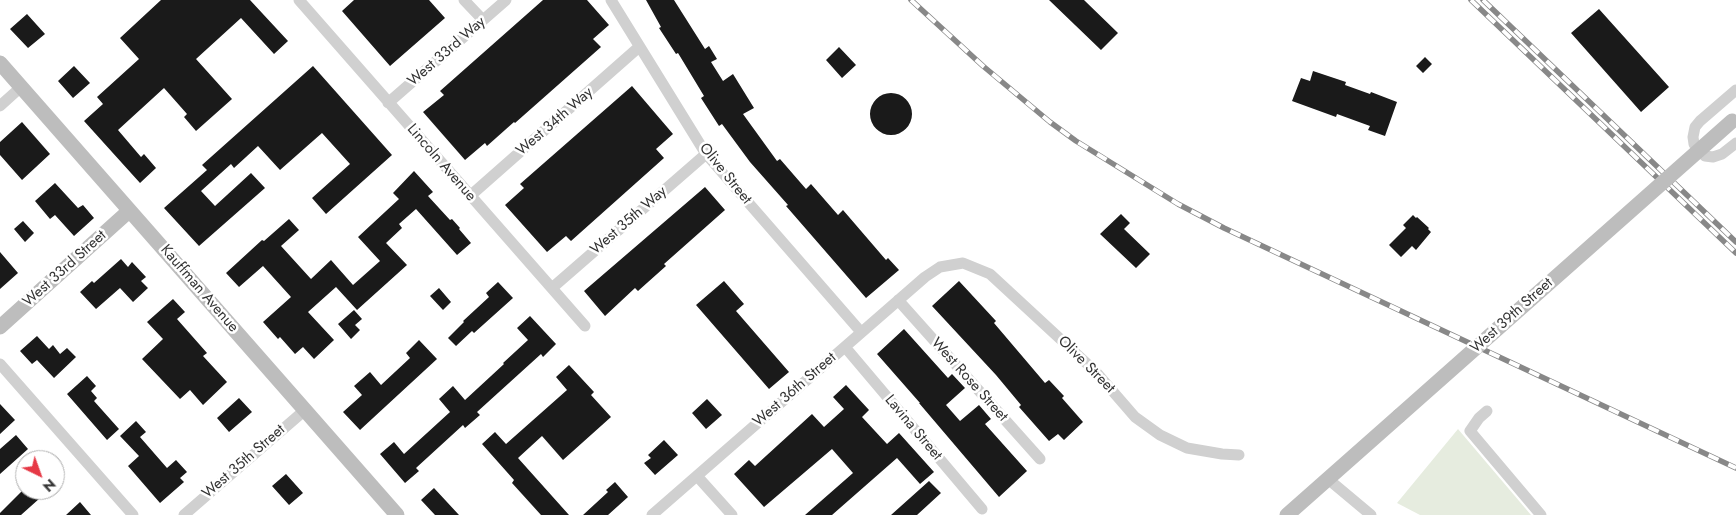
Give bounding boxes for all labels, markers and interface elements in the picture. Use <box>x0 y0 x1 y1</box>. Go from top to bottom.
street label: West 33rd Way <box>404 13 490 91</box>
street label: West 34th Way <box>513 84 597 160</box>
street label: Lincoln Avenue <box>403 121 479 205</box>
street label: Olive Street <box>695 140 755 208</box>
street label: West 35th Way <box>587 183 671 259</box>
street label: West 33rd Street <box>20 227 110 311</box>
street label: Kauffman Avenue <box>156 242 242 336</box>
street label: West 39th Street <box>1467 274 1557 358</box>
street label: Olive Street <box>1054 333 1118 397</box>
street label: West Rose Street <box>927 335 1011 425</box>
street label: West 36th Street <box>750 349 840 431</box>
street label: Lavina Street <box>880 392 946 464</box>
street label: West 35th Street <box>199 421 289 503</box>
north arrow <box>15 450 65 500</box>
text: N <box>39 474 60 497</box>

